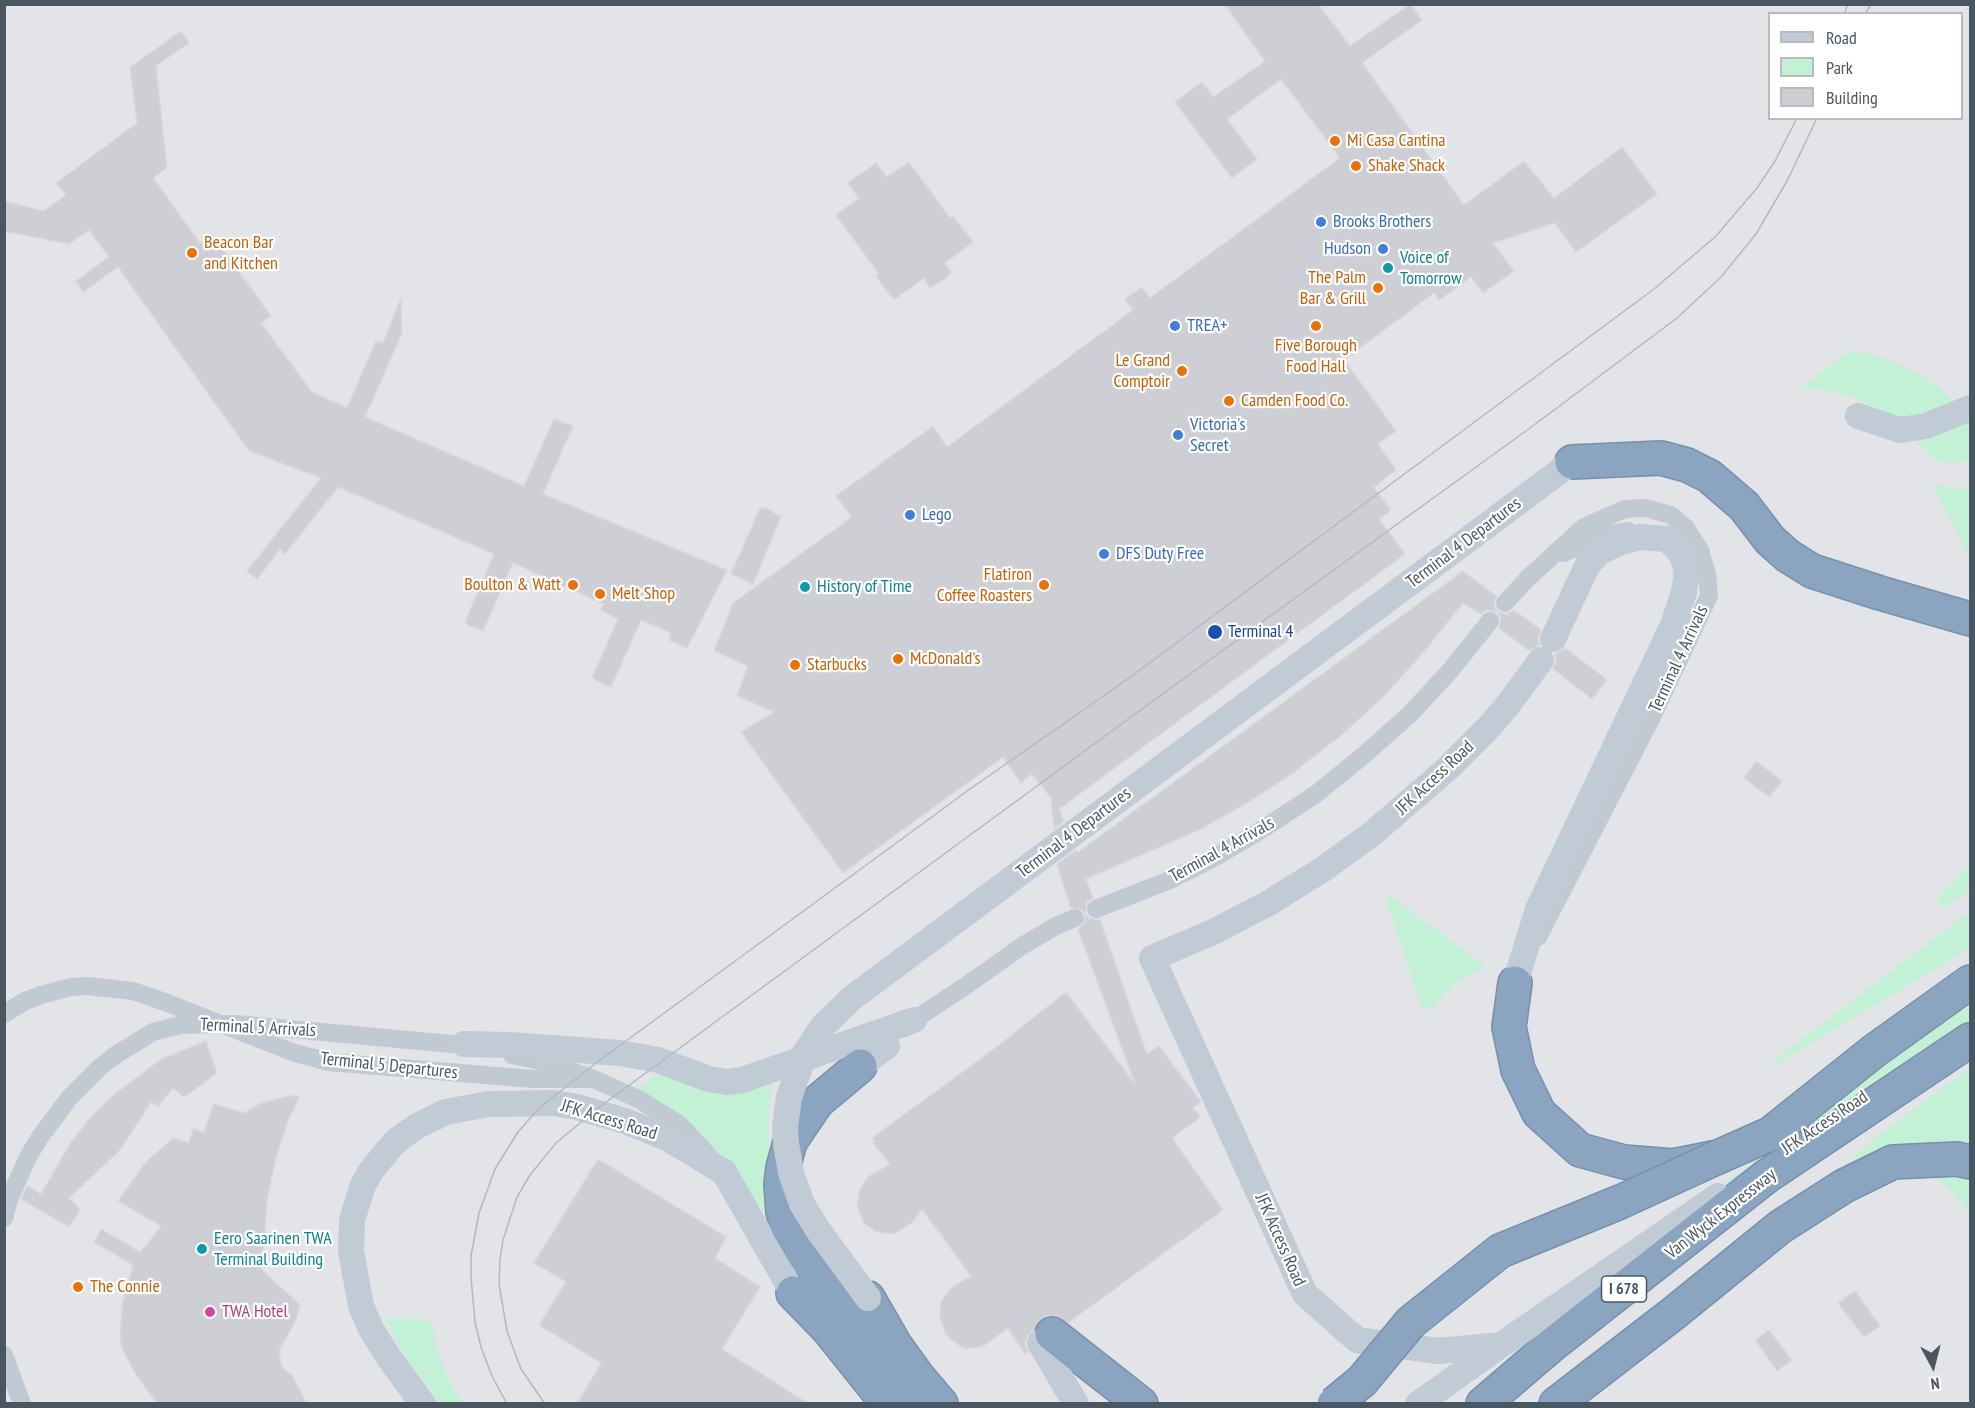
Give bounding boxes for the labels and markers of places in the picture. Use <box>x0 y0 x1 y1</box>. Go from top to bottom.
place label: Mi Casa Cantina <box>1347 130 1446 152</box>
marker: Mi Casa Cantina <box>1328 134 1342 148</box>
place label: Shake Shack <box>1368 155 1445 177</box>
marker: Shake Shack <box>1349 159 1363 173</box>
place label: Brooks Brothers <box>1333 211 1431 233</box>
marker: Brooks Brothers <box>1314 215 1328 229</box>
place label: Beacon Bar and Kitchen <box>204 232 278 274</box>
place label: Hudson <box>1324 238 1371 260</box>
marker: Hudson <box>1376 242 1390 256</box>
marker: Beacon Bar and Kitchen <box>185 246 199 260</box>
place label: Voice of Tomorrow <box>1400 247 1462 290</box>
marker: Voice of Tomorrow <box>1381 261 1395 275</box>
place label: The Palm Bar & Grill <box>1300 267 1366 310</box>
marker: The Palm Bar & Grill <box>1371 281 1385 295</box>
place label: TREA+ <box>1187 315 1227 337</box>
marker: TREA+ <box>1168 319 1182 333</box>
marker: Five Borough Food Hall <box>1309 319 1323 333</box>
place label: Five Borough Food Hall <box>1275 335 1357 378</box>
place label: Le Grand Comptoir <box>1114 350 1170 392</box>
marker: Le Grand Comptoir <box>1175 364 1189 378</box>
place label: Camden Food Co. <box>1241 390 1348 412</box>
marker: Camden Food Co. <box>1222 394 1236 408</box>
place label: Victoria's Secret <box>1190 414 1245 456</box>
marker: Victoria's Secret <box>1171 428 1185 442</box>
place label: Lego <box>922 504 952 526</box>
marker: Lego <box>903 508 917 522</box>
place label: DFS Duty Free <box>1116 543 1204 565</box>
marker: DFS Duty Free <box>1097 547 1111 561</box>
place label: Flatiron Coffee Roasters <box>937 564 1032 606</box>
place label: Boulton & Watt <box>464 574 561 596</box>
place label: History of Time <box>817 576 912 598</box>
marker: Boulton & Watt <box>566 578 580 592</box>
marker: Flatiron Coffee Roasters <box>1037 578 1051 592</box>
marker: History of Time <box>798 580 812 594</box>
place label: Melt Shop <box>612 583 675 605</box>
marker: Melt Shop <box>593 587 607 601</box>
place label: Terminal 4 <box>1228 621 1293 643</box>
marker: Terminal 4 <box>1206 623 1224 641</box>
place label: McDonald's <box>910 648 981 670</box>
marker: McDonald's <box>891 652 905 666</box>
place label: Starbucks <box>807 654 867 676</box>
marker: Starbucks <box>788 658 802 672</box>
place label: Eero Saarinen TWA Terminal Building <box>214 1228 332 1270</box>
marker: Eero Saarinen TWA Terminal Building <box>195 1242 209 1256</box>
place label: The Connie <box>90 1276 160 1298</box>
marker: The Connie <box>71 1280 85 1294</box>
place label: TWA Hotel <box>222 1301 288 1323</box>
marker: TWA Hotel <box>203 1305 217 1319</box>

